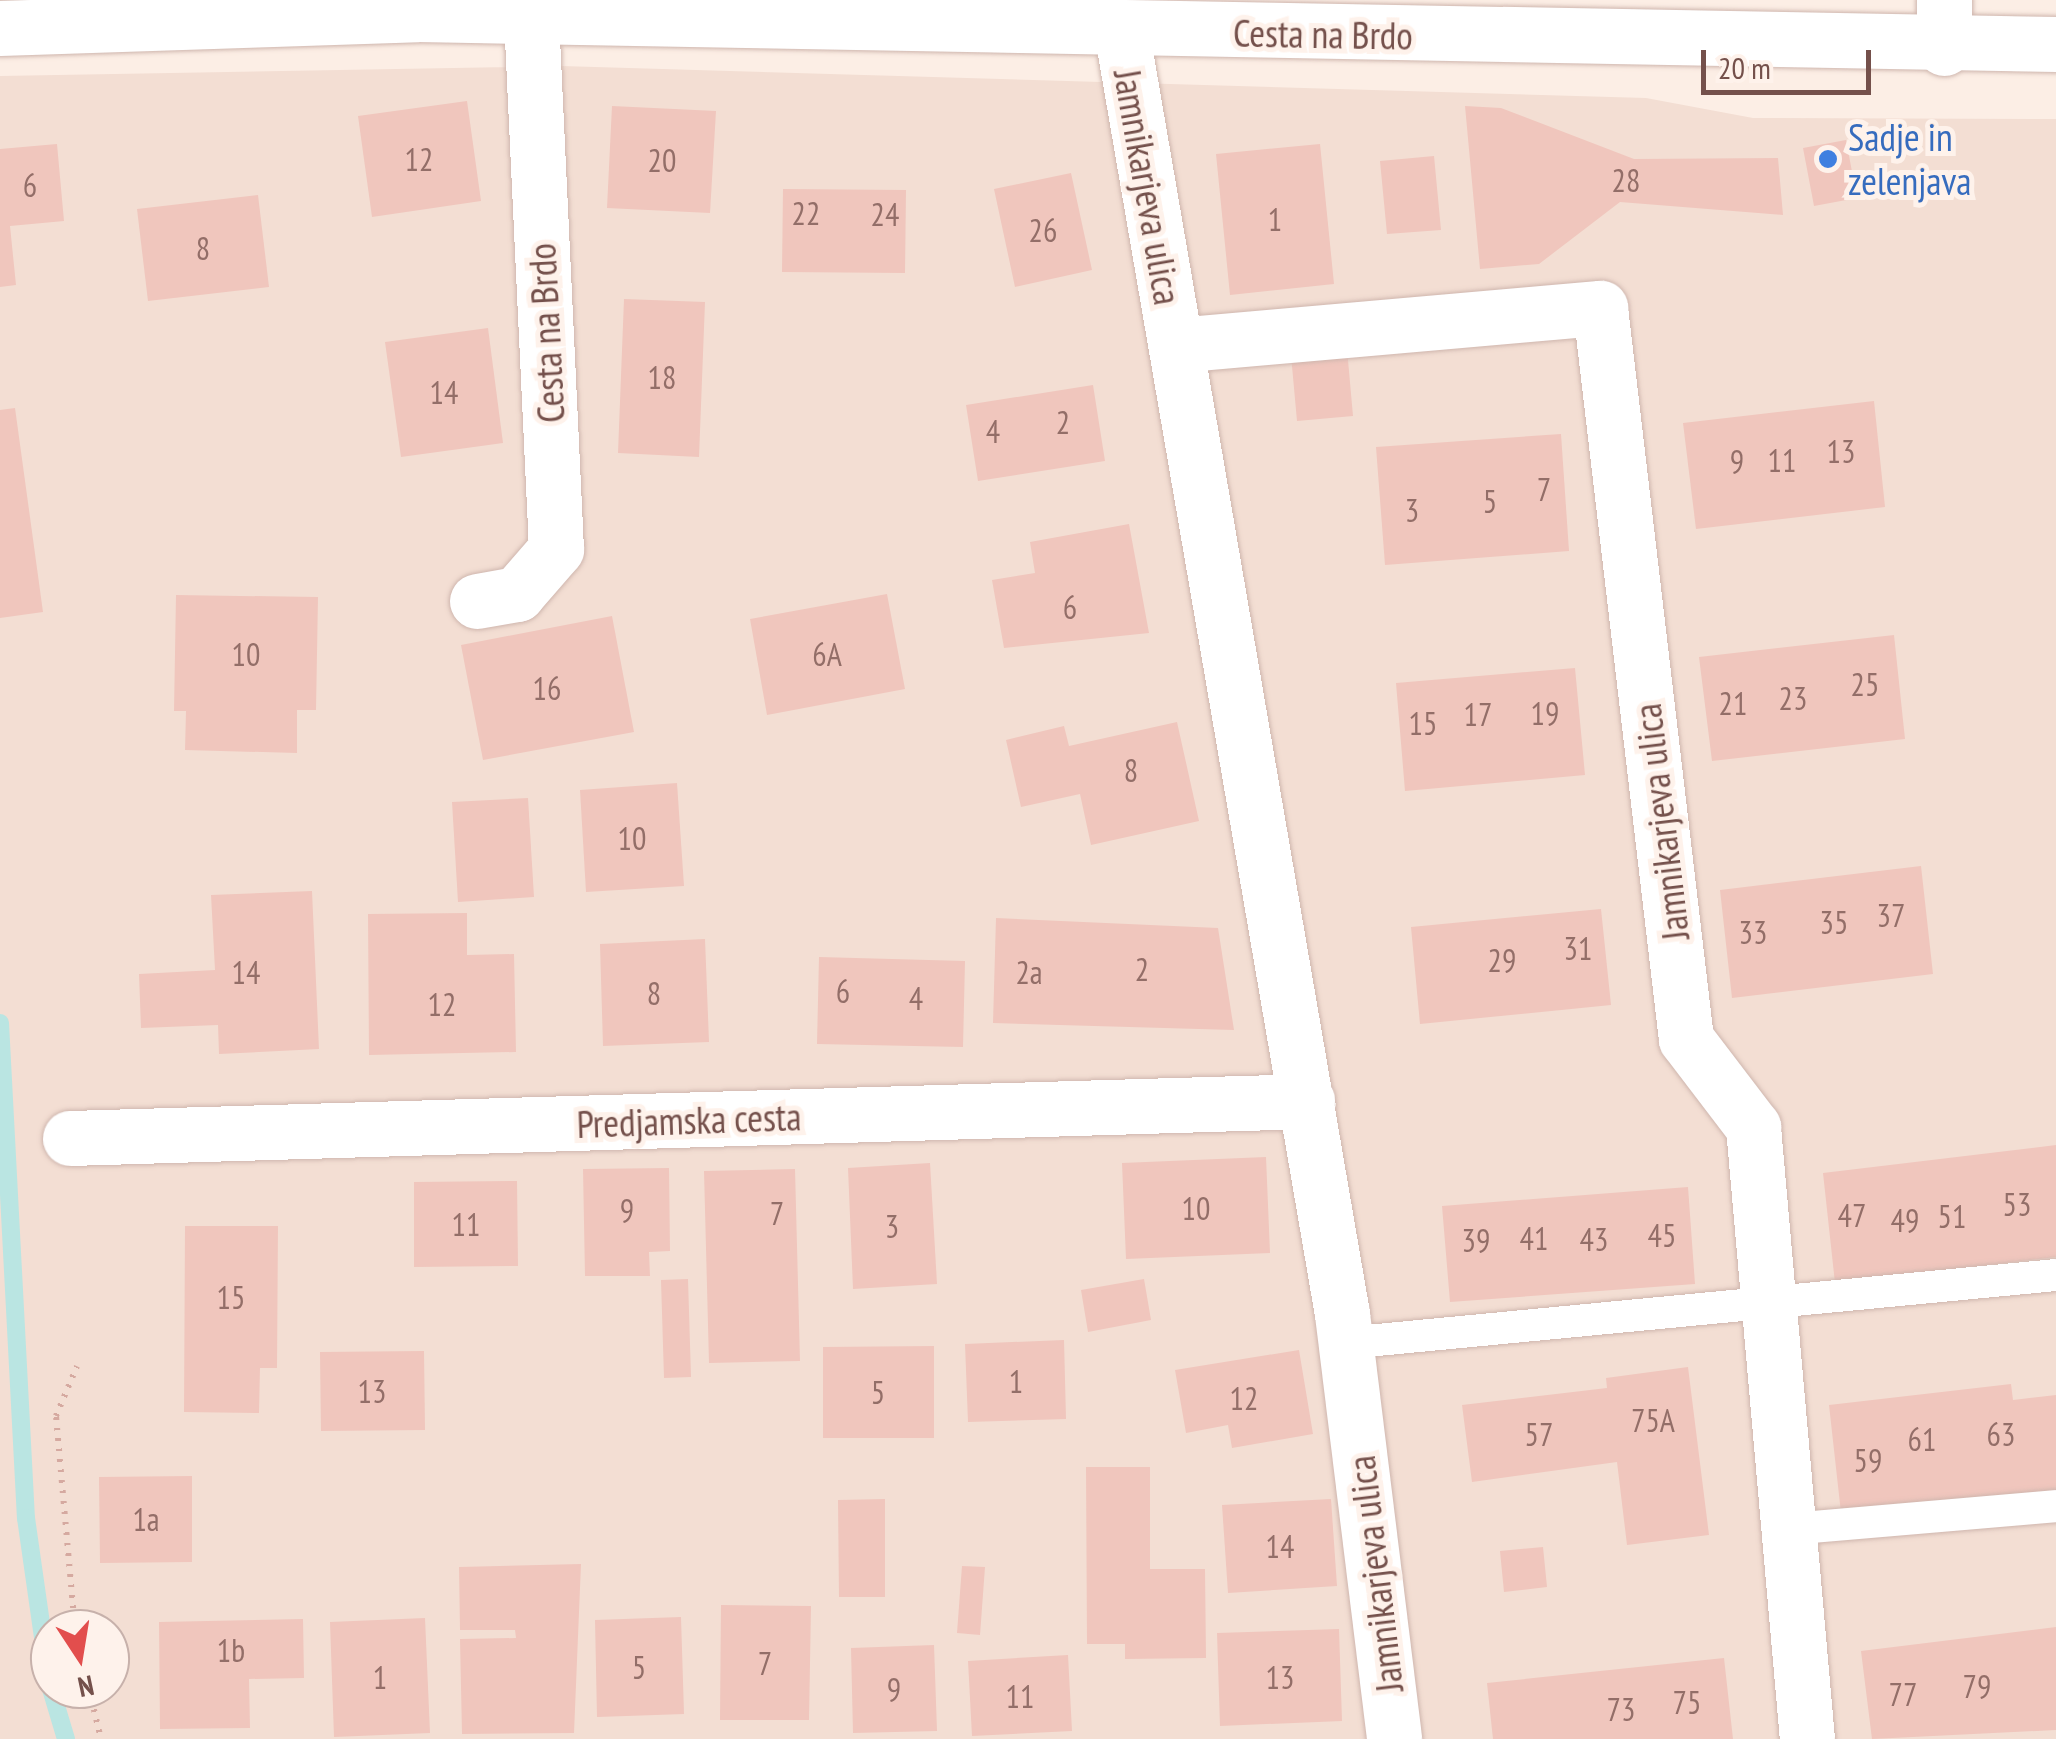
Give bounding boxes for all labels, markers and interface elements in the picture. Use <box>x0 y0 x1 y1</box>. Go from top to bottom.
street label: Cesta na Brdo <box>1233 10 1413 58</box>
scale bar <box>1706 30 1876 92</box>
text: 20 m <box>1718 48 1771 87</box>
street label: Jamnikarjeva ulica <box>1105 66 1191 308</box>
place label: Sadje in zelenjava <box>1848 114 1971 203</box>
house number: 12 <box>405 140 433 178</box>
house number: 20 <box>648 141 676 179</box>
marker: Sadje in zelenjava <box>1817 148 1839 170</box>
house number: 28 <box>1612 161 1640 199</box>
house number: 6 <box>23 166 37 204</box>
house number: 22 <box>792 194 820 232</box>
house number: 24 <box>871 195 899 233</box>
house number: 1 <box>1268 200 1282 238</box>
house number: 26 <box>1029 211 1057 249</box>
house number: 8 <box>196 229 210 267</box>
street label: Cesta na Brdo <box>519 242 573 424</box>
house number: 18 <box>648 358 676 396</box>
house number: 14 <box>430 373 458 411</box>
house number: 2 <box>1056 403 1070 441</box>
house number: 4 <box>986 412 1000 450</box>
house number: 13 <box>1827 432 1855 470</box>
house number: 11 <box>1768 441 1796 479</box>
house number: 9 <box>1730 442 1744 480</box>
house number: 7 <box>1537 470 1551 508</box>
house number: 5 <box>1483 482 1497 520</box>
house number: 3 <box>1405 491 1419 529</box>
house number: 6 <box>1063 588 1077 626</box>
house number: 10 <box>232 635 260 673</box>
house number: 6A <box>812 635 842 673</box>
house number: 25 <box>1851 665 1879 703</box>
house number: 16 <box>533 669 561 707</box>
house number: 23 <box>1779 679 1807 717</box>
house number: 21 <box>1719 684 1747 722</box>
house number: 19 <box>1531 694 1559 732</box>
house number: 17 <box>1464 695 1492 733</box>
street label: Jamnikarjeva ulica <box>1624 701 1698 943</box>
house number: 15 <box>1409 704 1437 742</box>
house number: 8 <box>1124 751 1138 789</box>
house number: 10 <box>618 819 646 857</box>
house number: 37 <box>1877 896 1905 934</box>
house number: 35 <box>1820 903 1848 941</box>
house number: 33 <box>1739 913 1767 951</box>
house number: 31 <box>1564 929 1592 967</box>
house number: 29 <box>1488 941 1516 979</box>
house number: 2 <box>1135 950 1149 988</box>
house number: 14 <box>232 953 260 991</box>
house number: 2a <box>1015 953 1043 991</box>
house number: 6 <box>836 972 850 1010</box>
house number: 8 <box>647 974 661 1012</box>
house number: 4 <box>909 979 923 1017</box>
house number: 12 <box>428 985 456 1023</box>
street label: Predjamska cesta <box>576 1093 802 1147</box>
house number: 53 <box>2003 1185 2031 1223</box>
house number: 10 <box>1182 1189 1210 1227</box>
house number: 9 <box>620 1191 634 1229</box>
house number: 7 <box>770 1194 784 1232</box>
house number: 47 <box>1838 1196 1866 1234</box>
house number: 51 <box>1938 1197 1966 1235</box>
house number: 49 <box>1891 1201 1919 1239</box>
house number: 11 <box>452 1205 480 1243</box>
house number: 3 <box>885 1207 899 1245</box>
house number: 45 <box>1648 1216 1676 1254</box>
house number: 41 <box>1520 1219 1548 1257</box>
house number: 43 <box>1580 1220 1608 1258</box>
house number: 39 <box>1462 1221 1490 1259</box>
house number: 15 <box>217 1278 245 1316</box>
house number: 1 <box>1009 1362 1023 1400</box>
house number: 13 <box>358 1372 386 1410</box>
house number: 5 <box>871 1373 885 1411</box>
house number: 12 <box>1230 1379 1258 1417</box>
house number: 75A <box>1631 1401 1675 1439</box>
house number: 57 <box>1525 1415 1553 1453</box>
house number: 63 <box>1987 1415 2015 1453</box>
house number: 61 <box>1908 1420 1936 1458</box>
house number: 59 <box>1854 1441 1882 1479</box>
street label: Jamnikarjeva ulica <box>1338 1453 1412 1695</box>
house number: 1a <box>132 1500 160 1538</box>
house number: 14 <box>1266 1527 1294 1565</box>
north arrow <box>30 1609 130 1709</box>
house number: 1b <box>217 1631 245 1669</box>
house number: 7 <box>758 1644 772 1682</box>
house number: 5 <box>632 1648 646 1686</box>
house number: 1 <box>373 1658 387 1696</box>
house number: 13 <box>1266 1658 1294 1696</box>
text: N <box>75 1667 97 1707</box>
house number: 79 <box>1963 1667 1991 1705</box>
house number: 9 <box>887 1670 901 1708</box>
house number: 77 <box>1889 1675 1917 1713</box>
house number: 11 <box>1006 1677 1034 1715</box>
house number: 75 <box>1673 1683 1701 1721</box>
house number: 73 <box>1607 1690 1635 1728</box>

